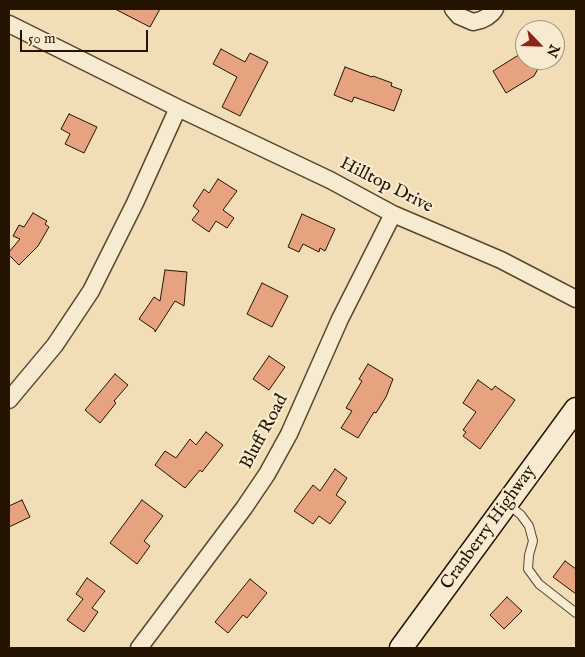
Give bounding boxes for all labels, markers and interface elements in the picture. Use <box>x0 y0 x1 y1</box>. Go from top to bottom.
scale bar <box>22 20 150 52</box>
north arrow <box>515 20 565 70</box>
text: 50 m <box>28 29 56 48</box>
text: N <box>542 41 563 60</box>
street label: Hilltop Drive <box>336 153 436 219</box>
street label: Bluff Road <box>236 391 294 473</box>
street label: Cranberry Highway <box>437 462 541 594</box>

